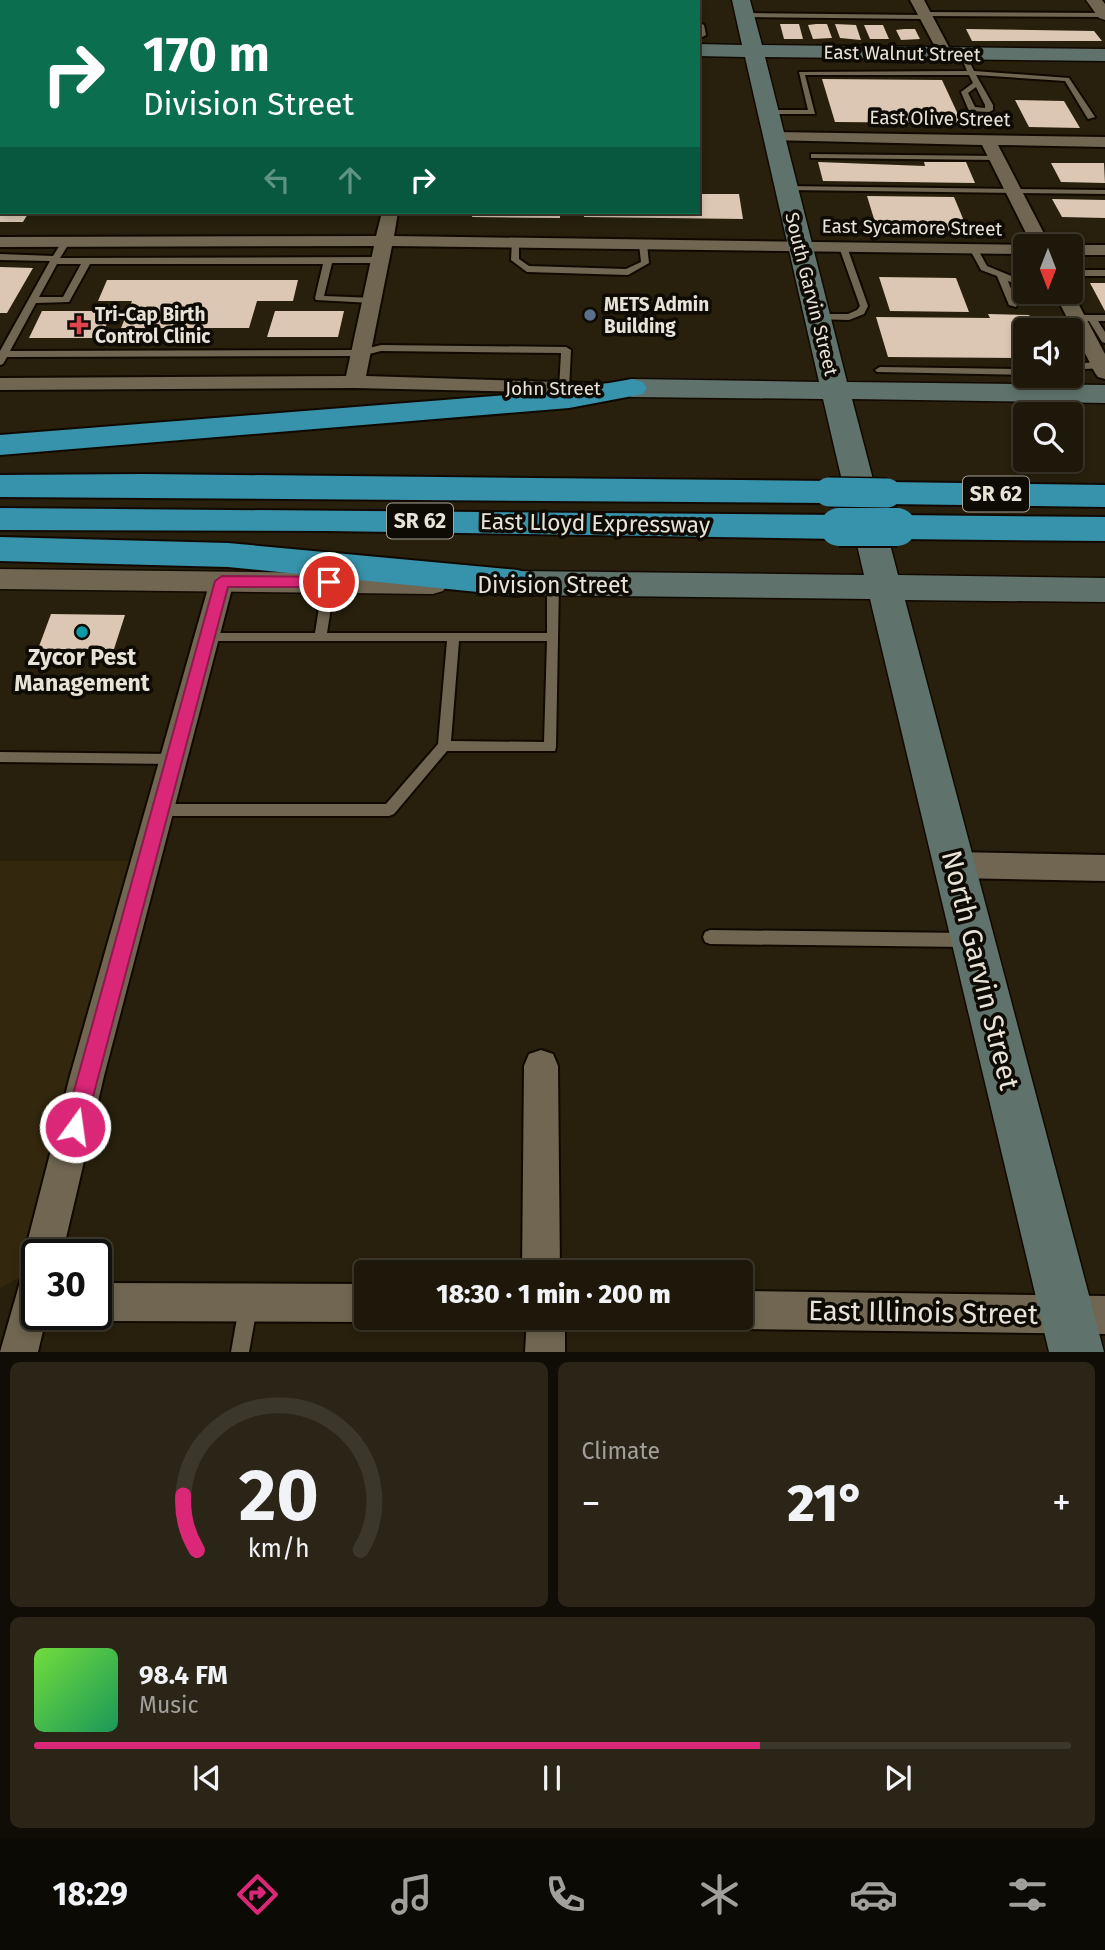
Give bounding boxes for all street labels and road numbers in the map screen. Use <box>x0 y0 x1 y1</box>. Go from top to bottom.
street label: East Walnut Street <box>823 41 981 66</box>
street label: East Olive Street <box>869 106 1011 131</box>
street label: South Garvin Street <box>780 210 843 378</box>
street label: East Sycamore Street <box>821 214 1003 241</box>
street label: John Street <box>505 377 601 400</box>
road number: SR 62 <box>963 476 1029 512</box>
road number: SR 62 <box>387 504 453 538</box>
street label: East Lloyd Expressway <box>480 507 711 539</box>
street label: Division Street <box>477 571 630 599</box>
street label: North Garvin Street <box>935 847 1026 1094</box>
street label: East Illinois Street <box>808 1294 1039 1331</box>

